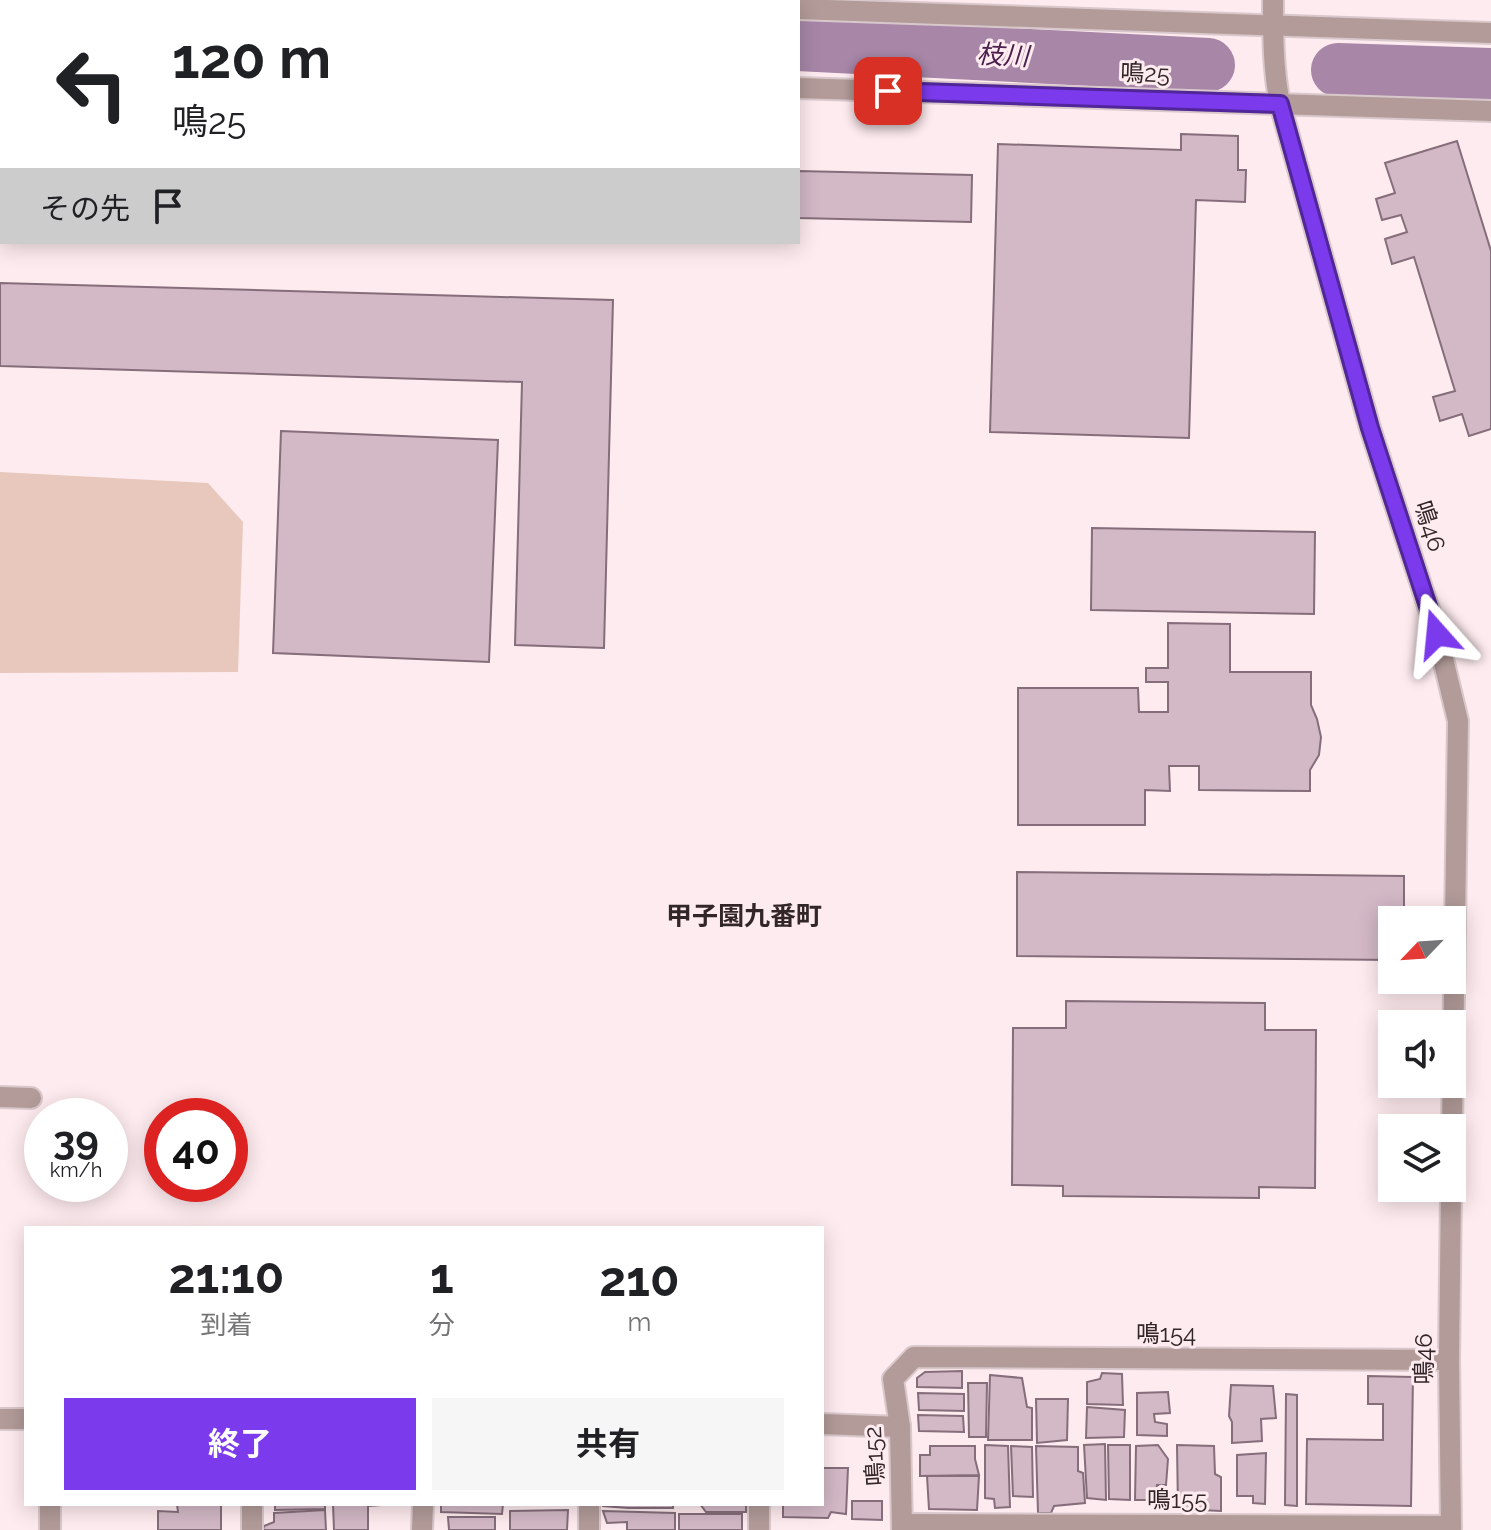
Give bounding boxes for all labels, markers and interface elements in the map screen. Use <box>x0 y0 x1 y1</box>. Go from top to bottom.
text: 120 m <box>172 25 331 91</box>
icon: left <box>40 32 144 136</box>
water label: 枝川 <box>976 39 1033 71</box>
pin <box>854 57 922 125</box>
street label: 鳴25 <box>1120 58 1170 88</box>
icon: arrive <box>866 69 910 113</box>
text: 鳴25 <box>172 100 246 142</box>
icon: arrive <box>146 184 190 228</box>
text: その先 <box>40 191 130 226</box>
street label: 鳴46 <box>1408 497 1452 555</box>
position arrow <box>1395 592 1479 676</box>
district label: 甲子園九番町 <box>666 901 822 931</box>
north arrow <box>1378 906 1466 994</box>
map controls <box>1378 906 1466 1202</box>
button: sound <box>1378 1010 1466 1098</box>
speed limit sign: 40 <box>144 1098 248 1202</box>
button: layers <box>1378 1114 1466 1202</box>
text: 39 <box>53 1116 99 1163</box>
text: km/h <box>50 1158 102 1182</box>
text: 21:10 <box>168 1248 284 1304</box>
text: 1 <box>430 1248 454 1304</box>
text: 210 <box>599 1251 680 1307</box>
text: m <box>627 1307 651 1337</box>
text: 到着 <box>200 1310 252 1340</box>
text: 分 <box>429 1310 455 1340</box>
street label: 鳴154 <box>1136 1319 1196 1348</box>
street label: 鳴46 <box>1409 1333 1438 1385</box>
button: 終了 <box>64 1398 416 1490</box>
button: 共有 <box>432 1398 784 1490</box>
street label: 鳴152 <box>858 1425 890 1487</box>
street label: 鳴155 <box>1147 1485 1207 1514</box>

